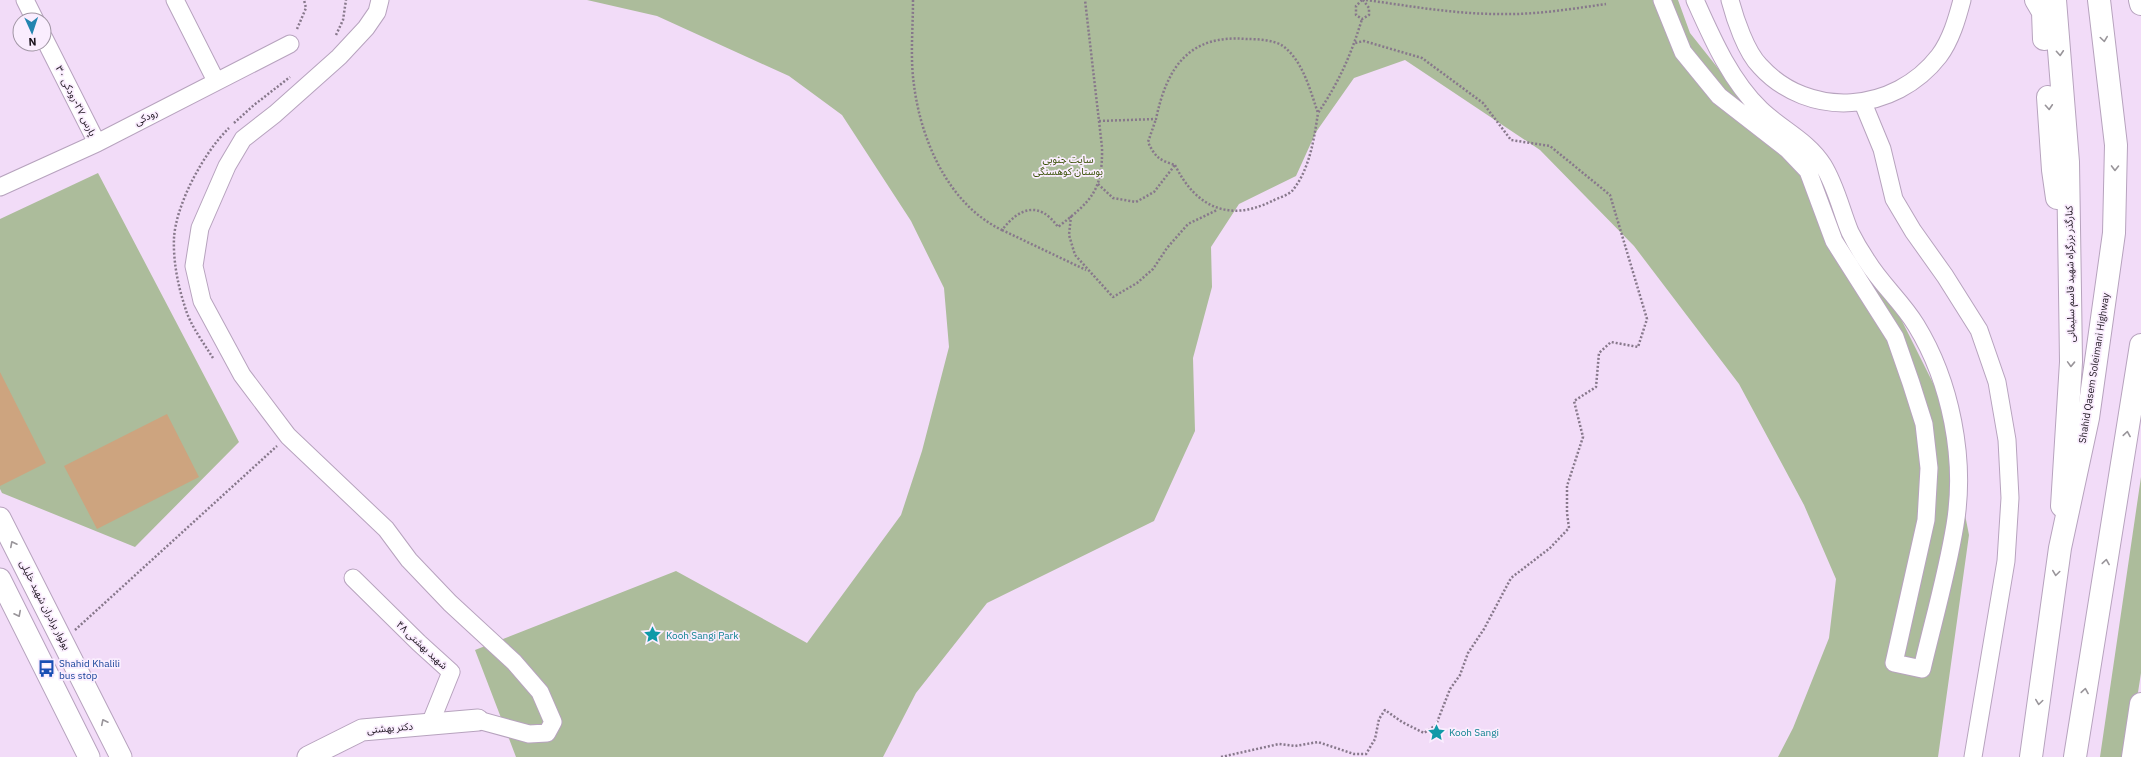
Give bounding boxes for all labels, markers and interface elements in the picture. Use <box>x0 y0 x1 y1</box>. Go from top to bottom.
north arrow <box>12 12 52 52</box>
text: N <box>28 35 37 49</box>
one-way arrow <box>2099 36 2108 42</box>
one-way arrow <box>2056 50 2065 56</box>
street label: پارس ۲۷-رودکی ۳۰ <box>53 64 99 138</box>
one-way arrow <box>2044 104 2053 110</box>
street label: رودکی <box>132 106 160 128</box>
park label: سایت جنوبی بوستان کوهسنگی <box>1033 153 1103 178</box>
one-way arrow <box>2111 165 2120 171</box>
street label: کنارگذر بزرگراه شهید قاسم سلیمانی <box>2062 205 2079 342</box>
street label: Shahid Qasem Soleimani Highway <box>2076 292 2112 444</box>
one-way arrow <box>2066 361 2075 367</box>
one-way arrow <box>2122 431 2130 437</box>
one-way arrow <box>10 540 18 548</box>
street label: بولوار برادران شهید خلیلی <box>17 558 73 652</box>
one-way arrow <box>2101 559 2110 565</box>
one-way arrow <box>2052 570 2061 576</box>
one-way arrow <box>13 610 21 617</box>
street label: شهید بهشتی ۴۸ <box>394 618 450 672</box>
place icon: Kooh Sangi Park <box>643 625 663 645</box>
place label: Kooh Sangi Park <box>666 629 739 642</box>
place label: Shahid Khalili bus stop <box>59 657 120 682</box>
bus stop icon: Shahid Khalili bus stop <box>36 659 56 679</box>
one-way arrow <box>2080 688 2089 694</box>
one-way arrow <box>2035 699 2044 705</box>
one-way arrow <box>101 719 109 726</box>
street label: دکتر بهشتی <box>366 719 414 736</box>
place icon: Kooh Sangi <box>1426 722 1446 742</box>
place label: Kooh Sangi <box>1449 726 1499 739</box>

